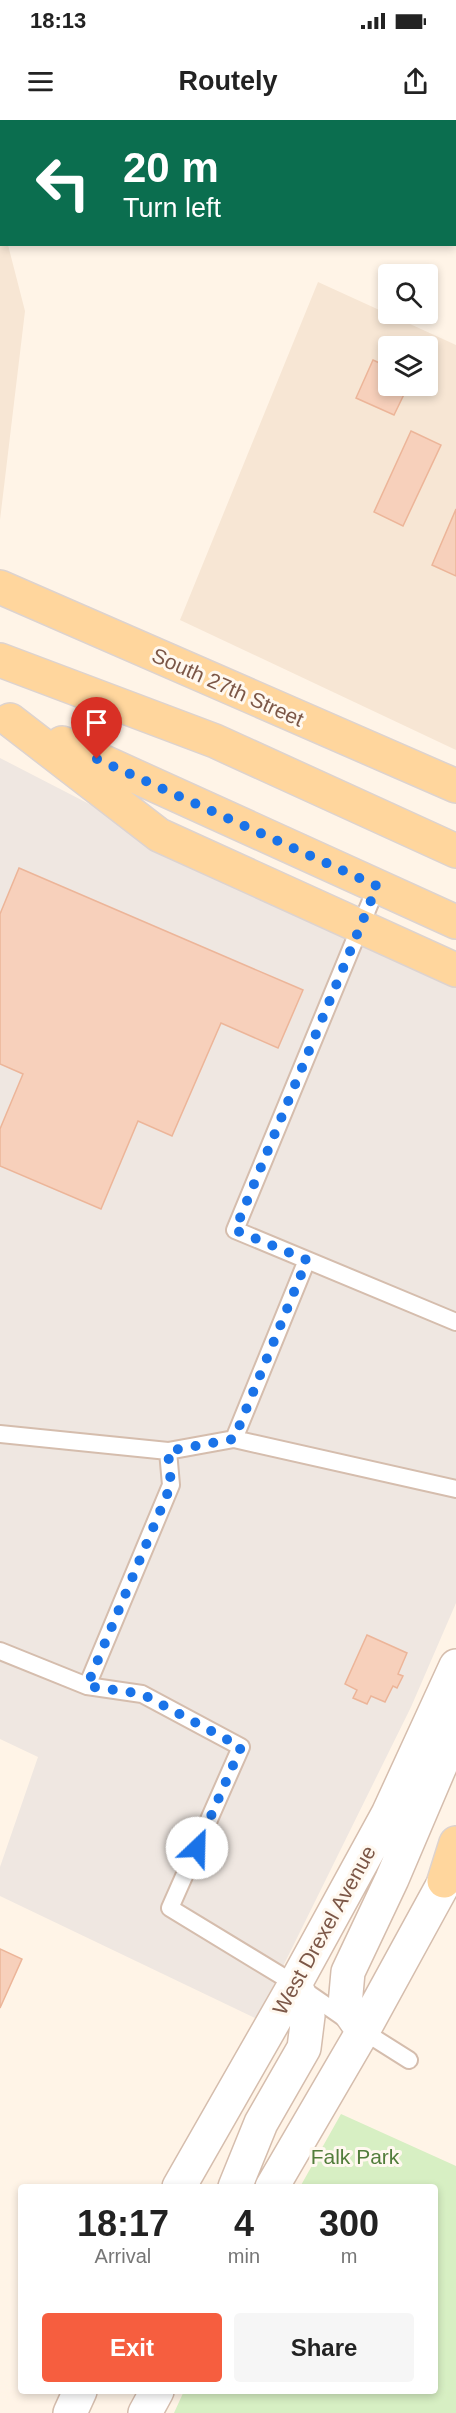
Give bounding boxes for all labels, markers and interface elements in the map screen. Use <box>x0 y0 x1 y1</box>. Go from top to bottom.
text: 18:13 <box>30 8 86 33</box>
icon: menu <box>24 65 57 98</box>
icon: share <box>399 65 432 98</box>
text: Routely <box>178 66 278 96</box>
icon: left <box>24 144 102 222</box>
text: 20 m <box>123 144 219 191</box>
text: Turn left <box>123 193 221 223</box>
map controls <box>378 264 438 396</box>
button: search <box>378 264 438 324</box>
button: layers <box>378 336 438 396</box>
street label: South 27th Street <box>149 643 307 731</box>
pin <box>71 697 122 759</box>
icon: arrive <box>80 706 113 739</box>
position arrow <box>165 1816 229 1880</box>
street label: West Drexel Avenue <box>268 1842 380 2018</box>
park label: Falk Park <box>311 2145 400 2168</box>
text: 18:17 <box>77 2203 169 2244</box>
text: 4 <box>234 2203 254 2244</box>
text: 300 <box>319 2203 379 2244</box>
text: Arrival <box>95 2245 151 2267</box>
text: min <box>228 2245 260 2267</box>
text: m <box>341 2245 357 2267</box>
button: Exit <box>42 2313 222 2382</box>
button: Share <box>234 2313 414 2382</box>

